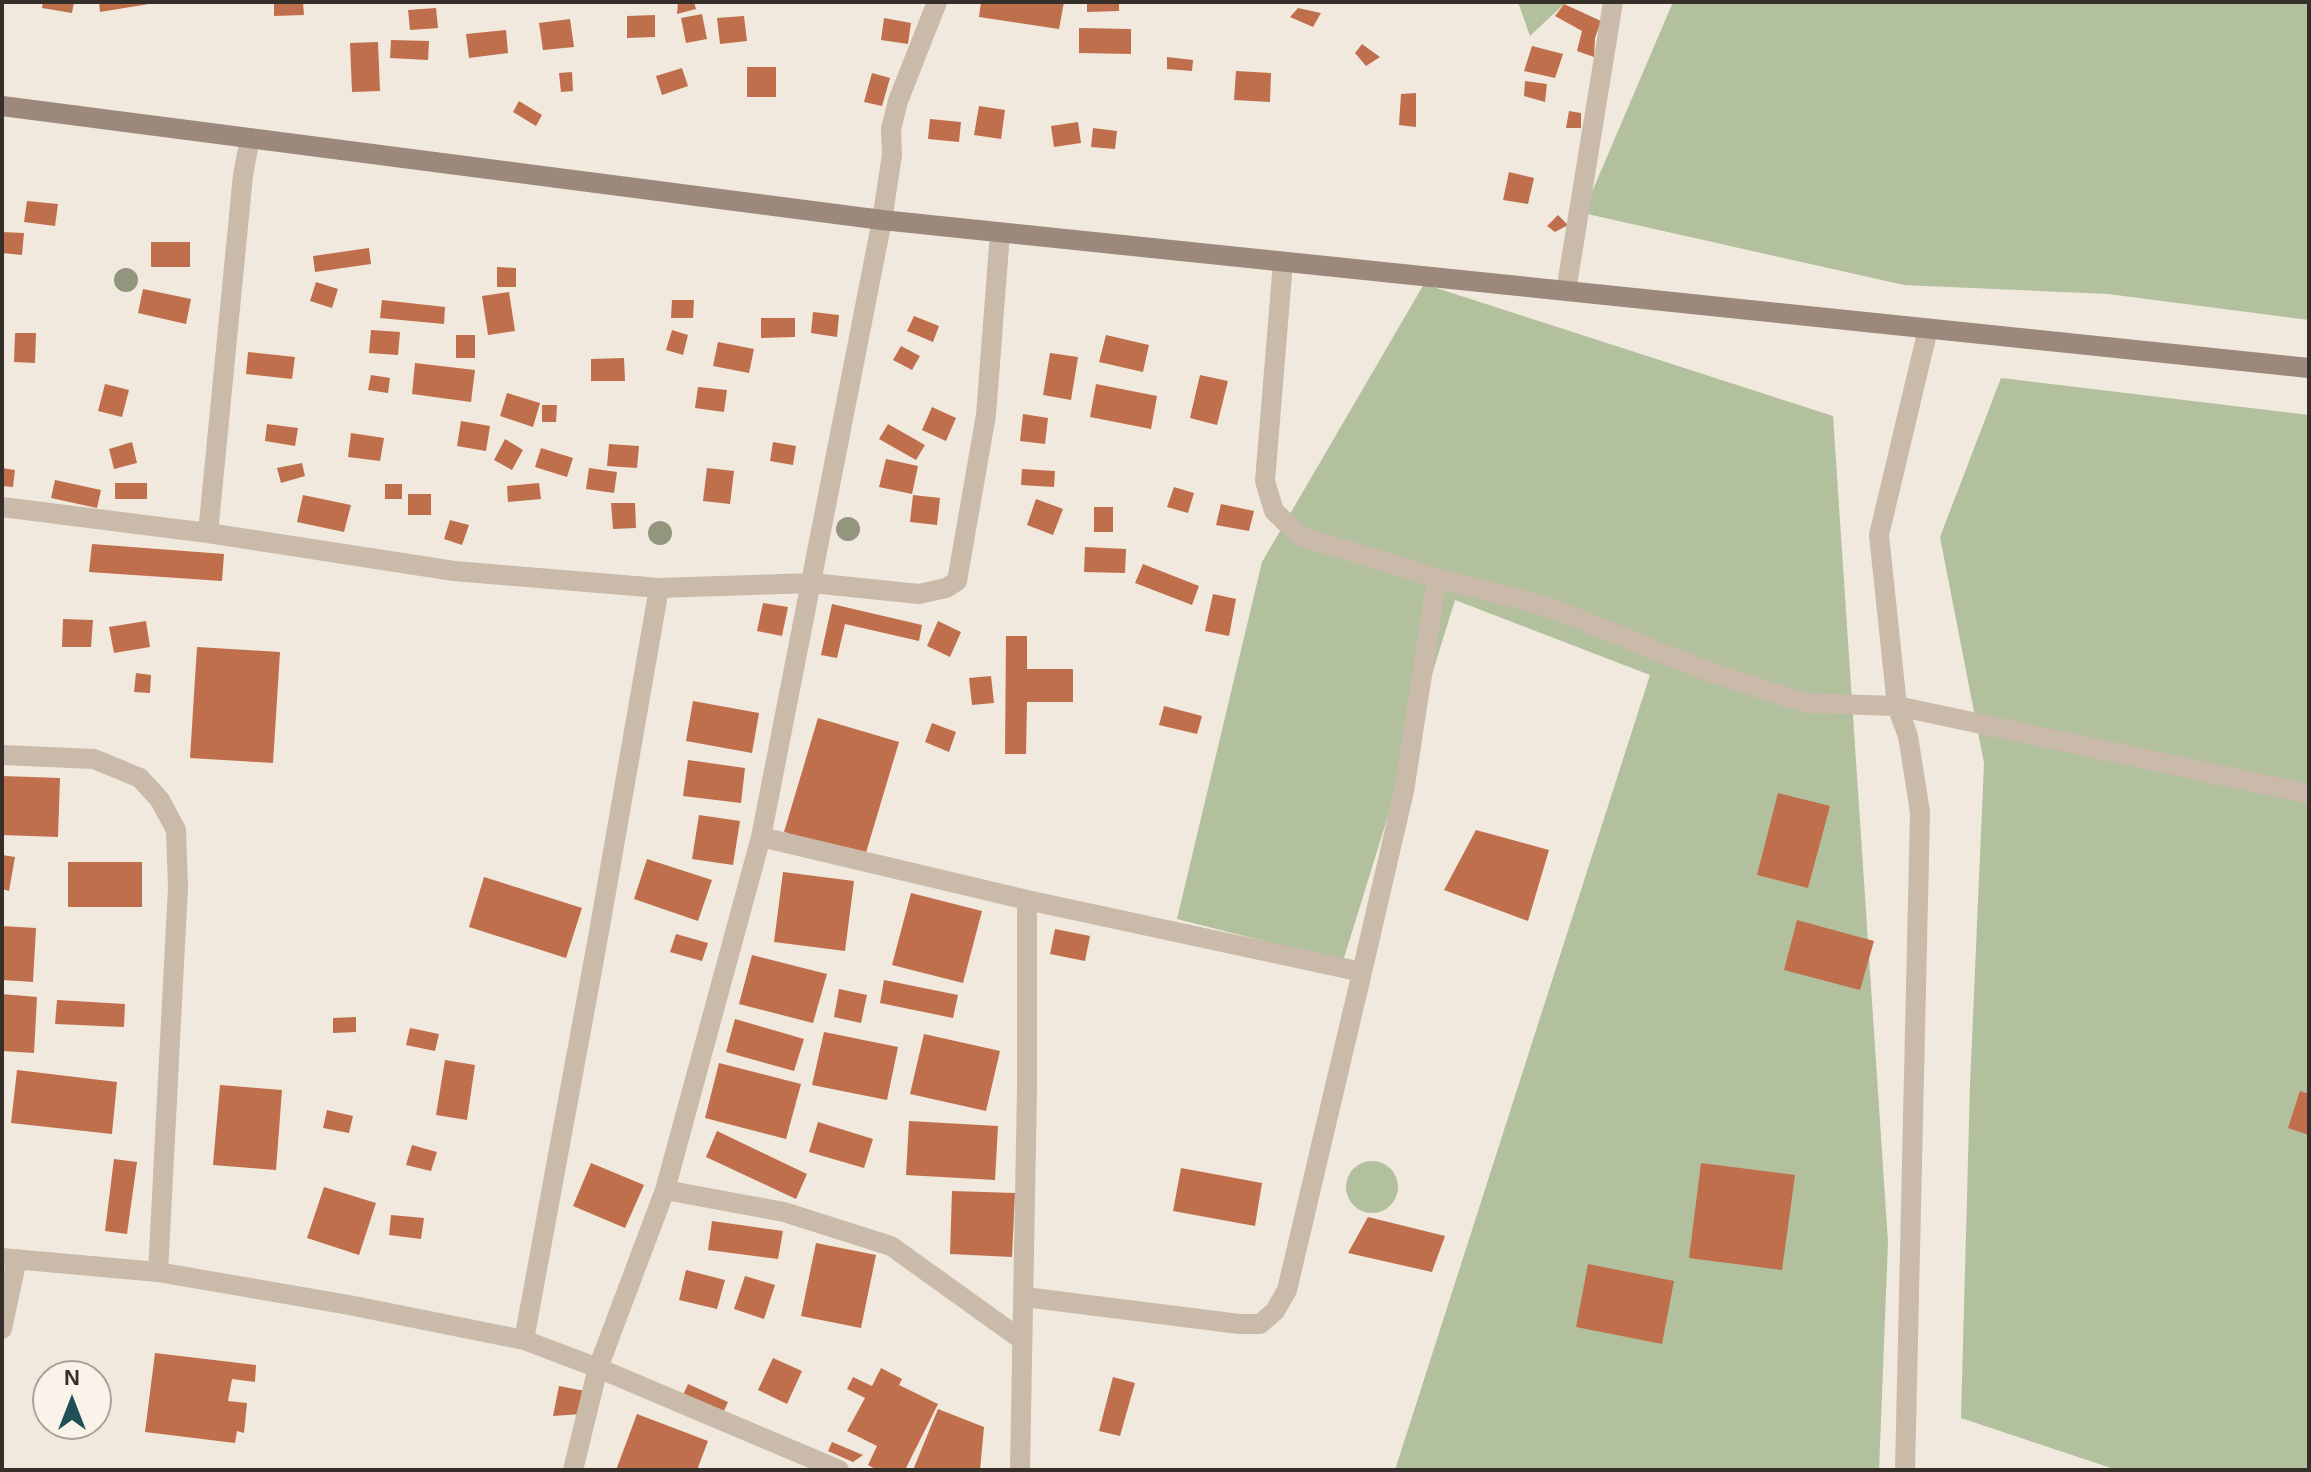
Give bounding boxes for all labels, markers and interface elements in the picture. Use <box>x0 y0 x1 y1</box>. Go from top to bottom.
north arrow <box>32 1360 112 1440</box>
text: N <box>64 1365 80 1390</box>

